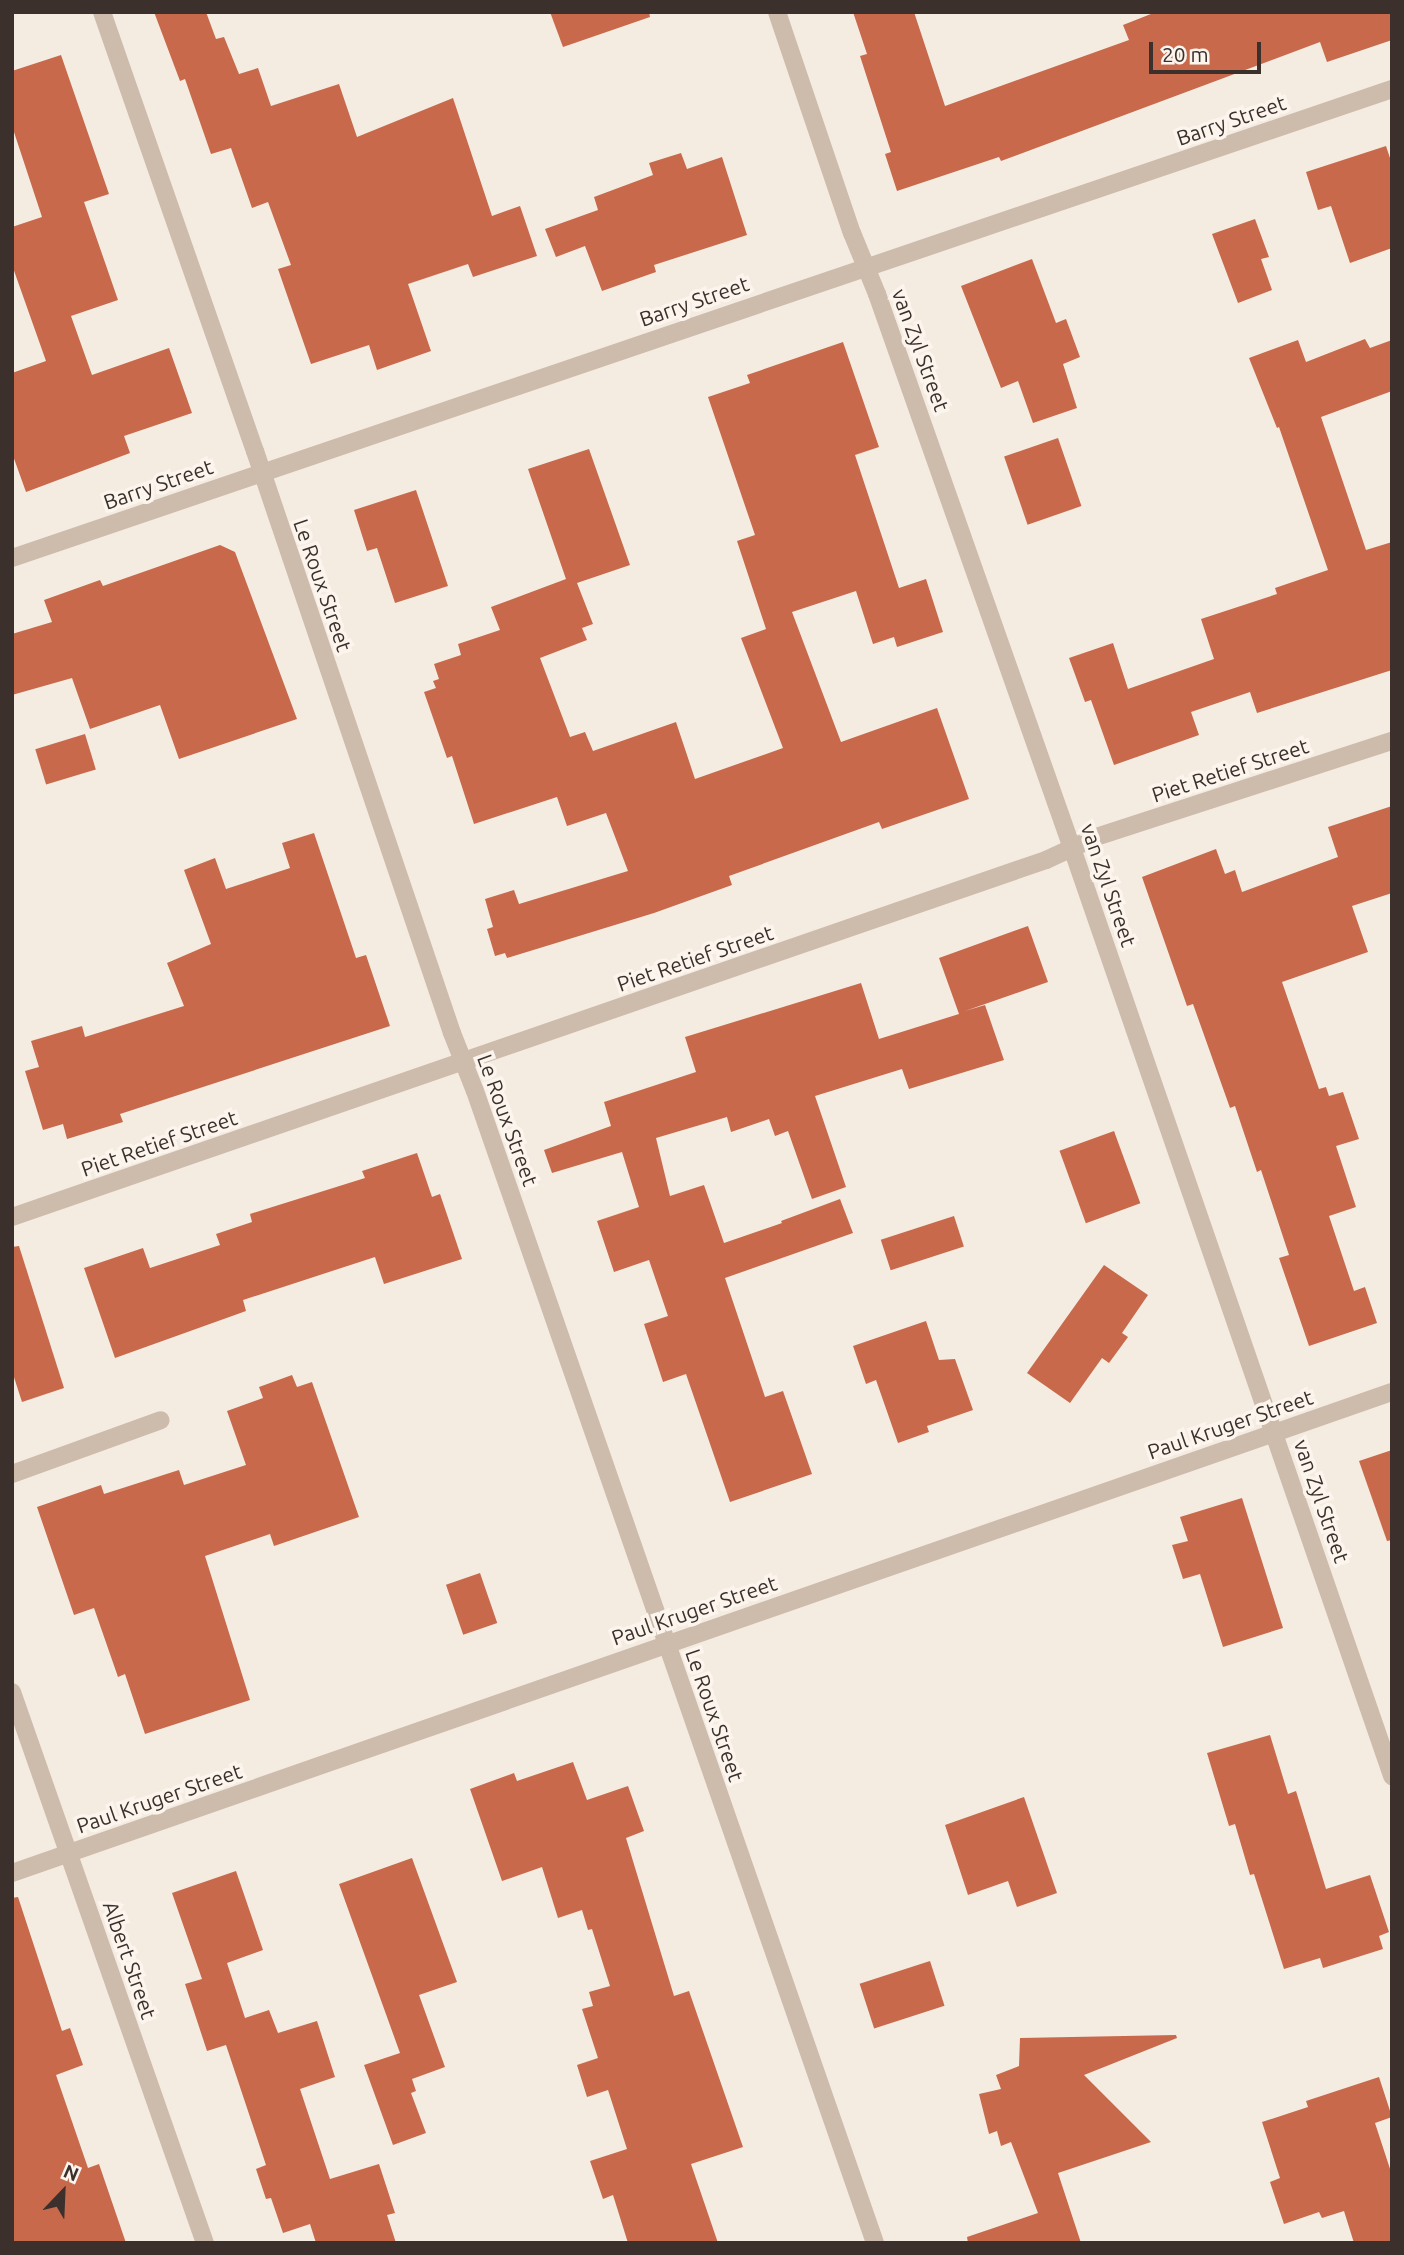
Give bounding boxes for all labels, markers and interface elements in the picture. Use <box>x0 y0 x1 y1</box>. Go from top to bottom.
scale bar <box>1152 28 1264 72</box>
text: 20 m <box>1162 42 1209 66</box>
street label: Barry Street <box>1173 90 1289 150</box>
street label: Barry Street <box>636 271 752 331</box>
street label: van Zyl Street <box>887 285 955 415</box>
street label: Barry Street <box>100 454 216 514</box>
street label: Le Roux Street <box>289 515 357 655</box>
street label: Piet Retief Street <box>1148 733 1312 807</box>
street label: van Zyl Street <box>1076 820 1142 950</box>
street label: Piet Retief Street <box>614 919 776 997</box>
street label: Le Roux Street <box>472 1051 544 1189</box>
street label: Piet Retief Street <box>78 1104 240 1182</box>
street label: Paul Kruger Street <box>1144 1384 1316 1464</box>
street label: van Zyl Street <box>1289 1436 1355 1566</box>
street label: Paul Kruger Street <box>608 1570 780 1650</box>
street label: Le Roux Street <box>681 1645 749 1785</box>
street label: Paul Kruger Street <box>73 1758 245 1838</box>
street label: Albert Street <box>98 1898 162 2022</box>
north arrow <box>28 2157 98 2227</box>
text: N <box>60 2160 82 2186</box>

